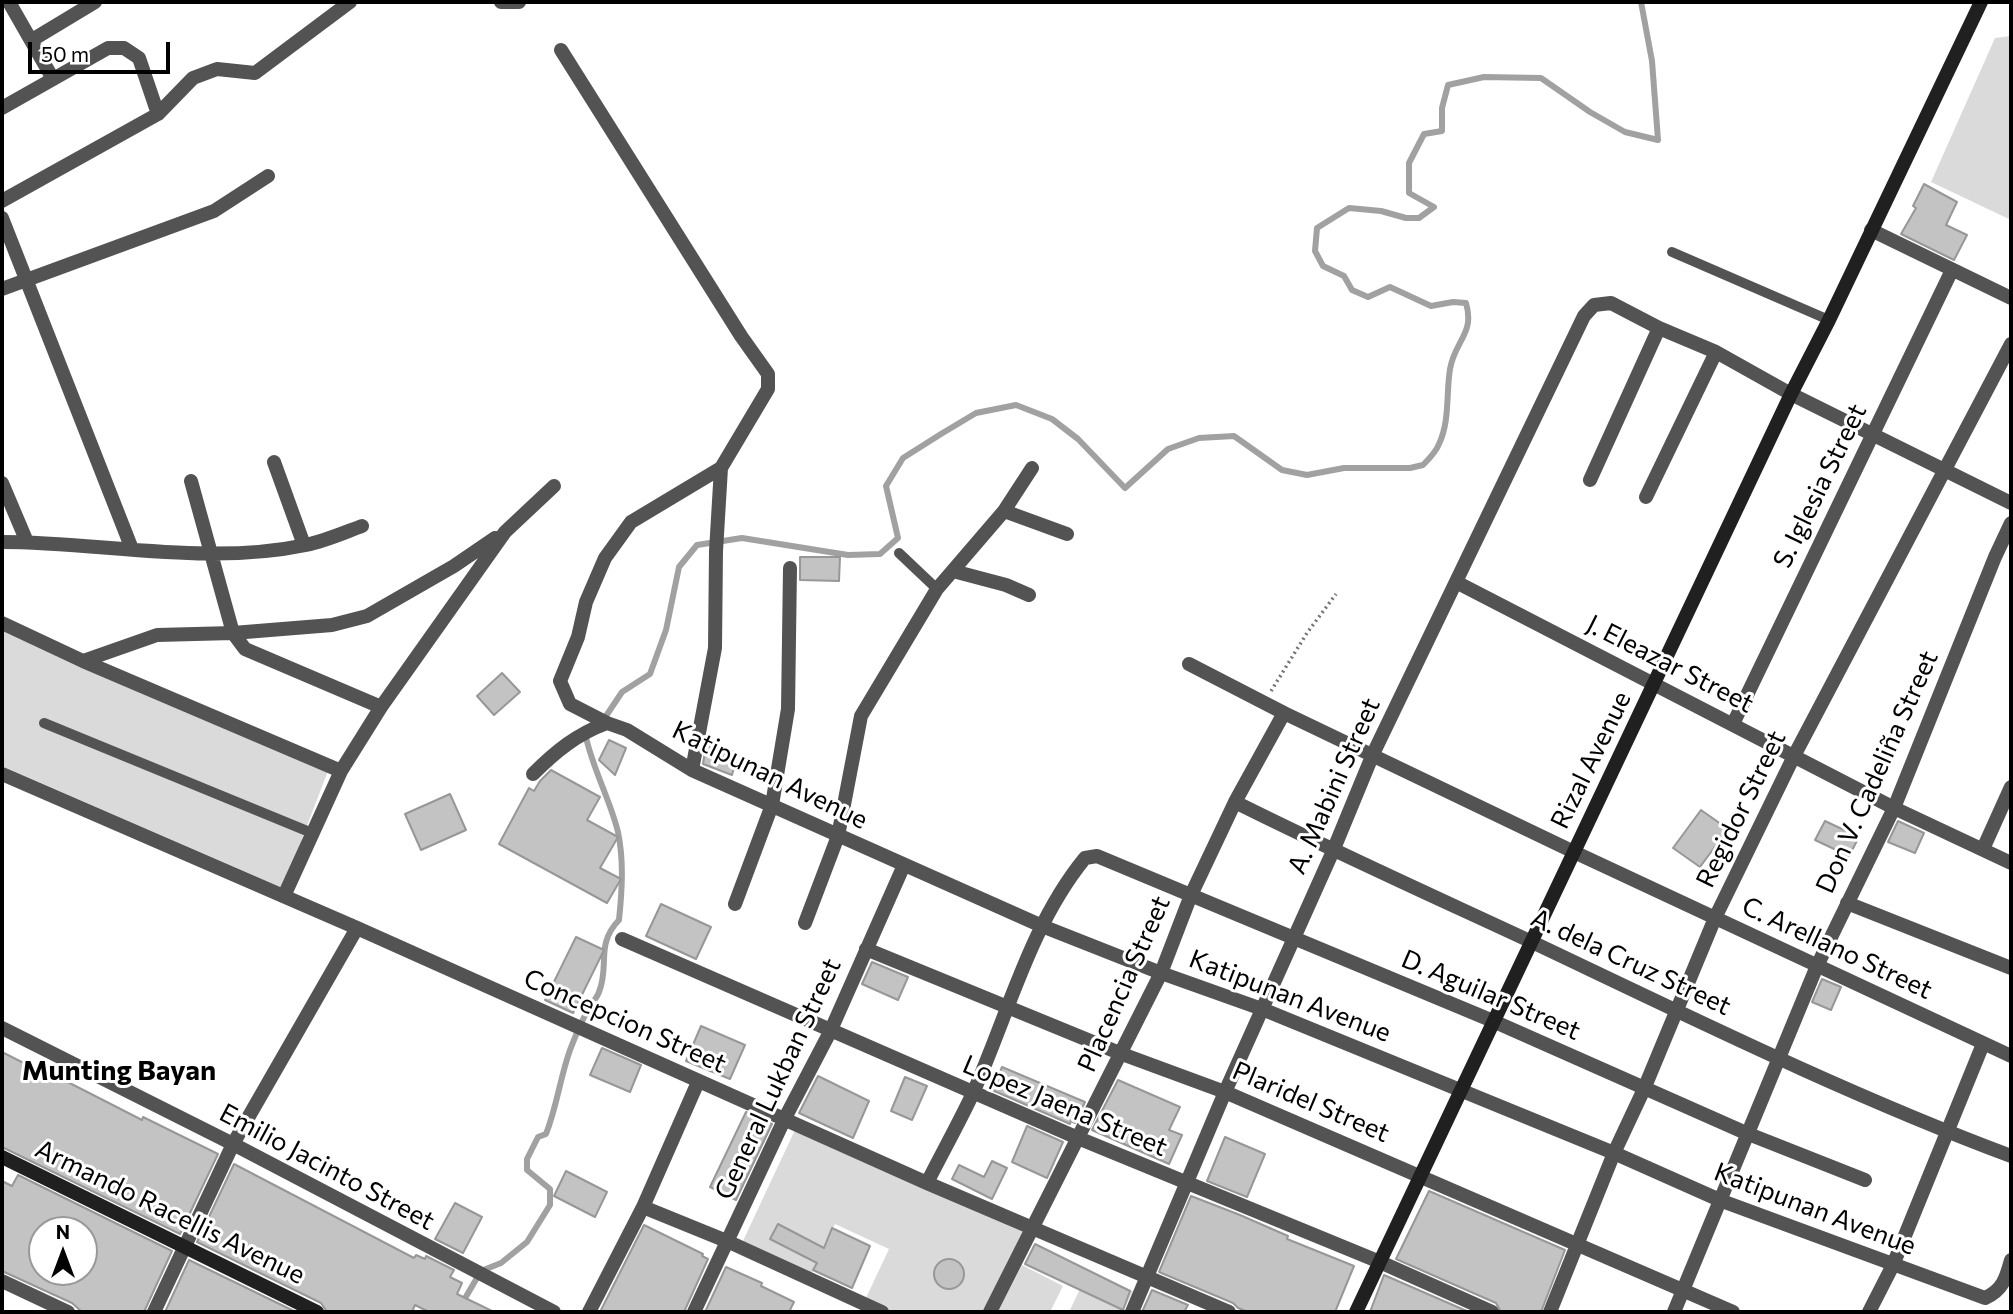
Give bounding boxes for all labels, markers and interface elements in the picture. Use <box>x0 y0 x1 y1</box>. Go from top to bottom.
scale bar <box>32 28 173 72</box>
text: 50 m <box>41 41 89 66</box>
street label: S. Iglesia Street <box>1767 399 1873 573</box>
street label: J. Eleazar Street <box>1581 608 1759 720</box>
street label: Don V. Cadeliña Street <box>1809 646 1945 898</box>
street label: Rizal Avenue <box>1544 686 1638 834</box>
street label: A. Mabini Street <box>1281 693 1387 879</box>
street label: Katipunan Avenue <box>667 714 873 836</box>
street label: Regidor Street <box>1690 726 1792 892</box>
street label: C. Arellano Street <box>1737 890 1937 1006</box>
street label: Placencia Street <box>1071 891 1177 1077</box>
street label: A. dela Cruz Street <box>1526 902 1736 1022</box>
street label: Katipunan Avenue <box>1185 943 1395 1049</box>
street label: D. Aguilar Street <box>1397 943 1585 1047</box>
street label: General Lukban Street <box>708 953 848 1205</box>
street label: Concepcion Street <box>519 962 731 1080</box>
street label: Lopez Jaena Street <box>958 1049 1172 1163</box>
district label: Munting Bayan <box>22 1054 216 1088</box>
street label: Plaridel Street <box>1228 1055 1394 1149</box>
street label: Emilio Jacinto Street <box>214 1097 440 1237</box>
street label: Armando Racellis Avenue <box>30 1133 310 1291</box>
street label: Katipunan Avenue <box>1710 1156 1920 1262</box>
north arrow <box>28 1216 98 1286</box>
text: N <box>56 1220 70 1243</box>

